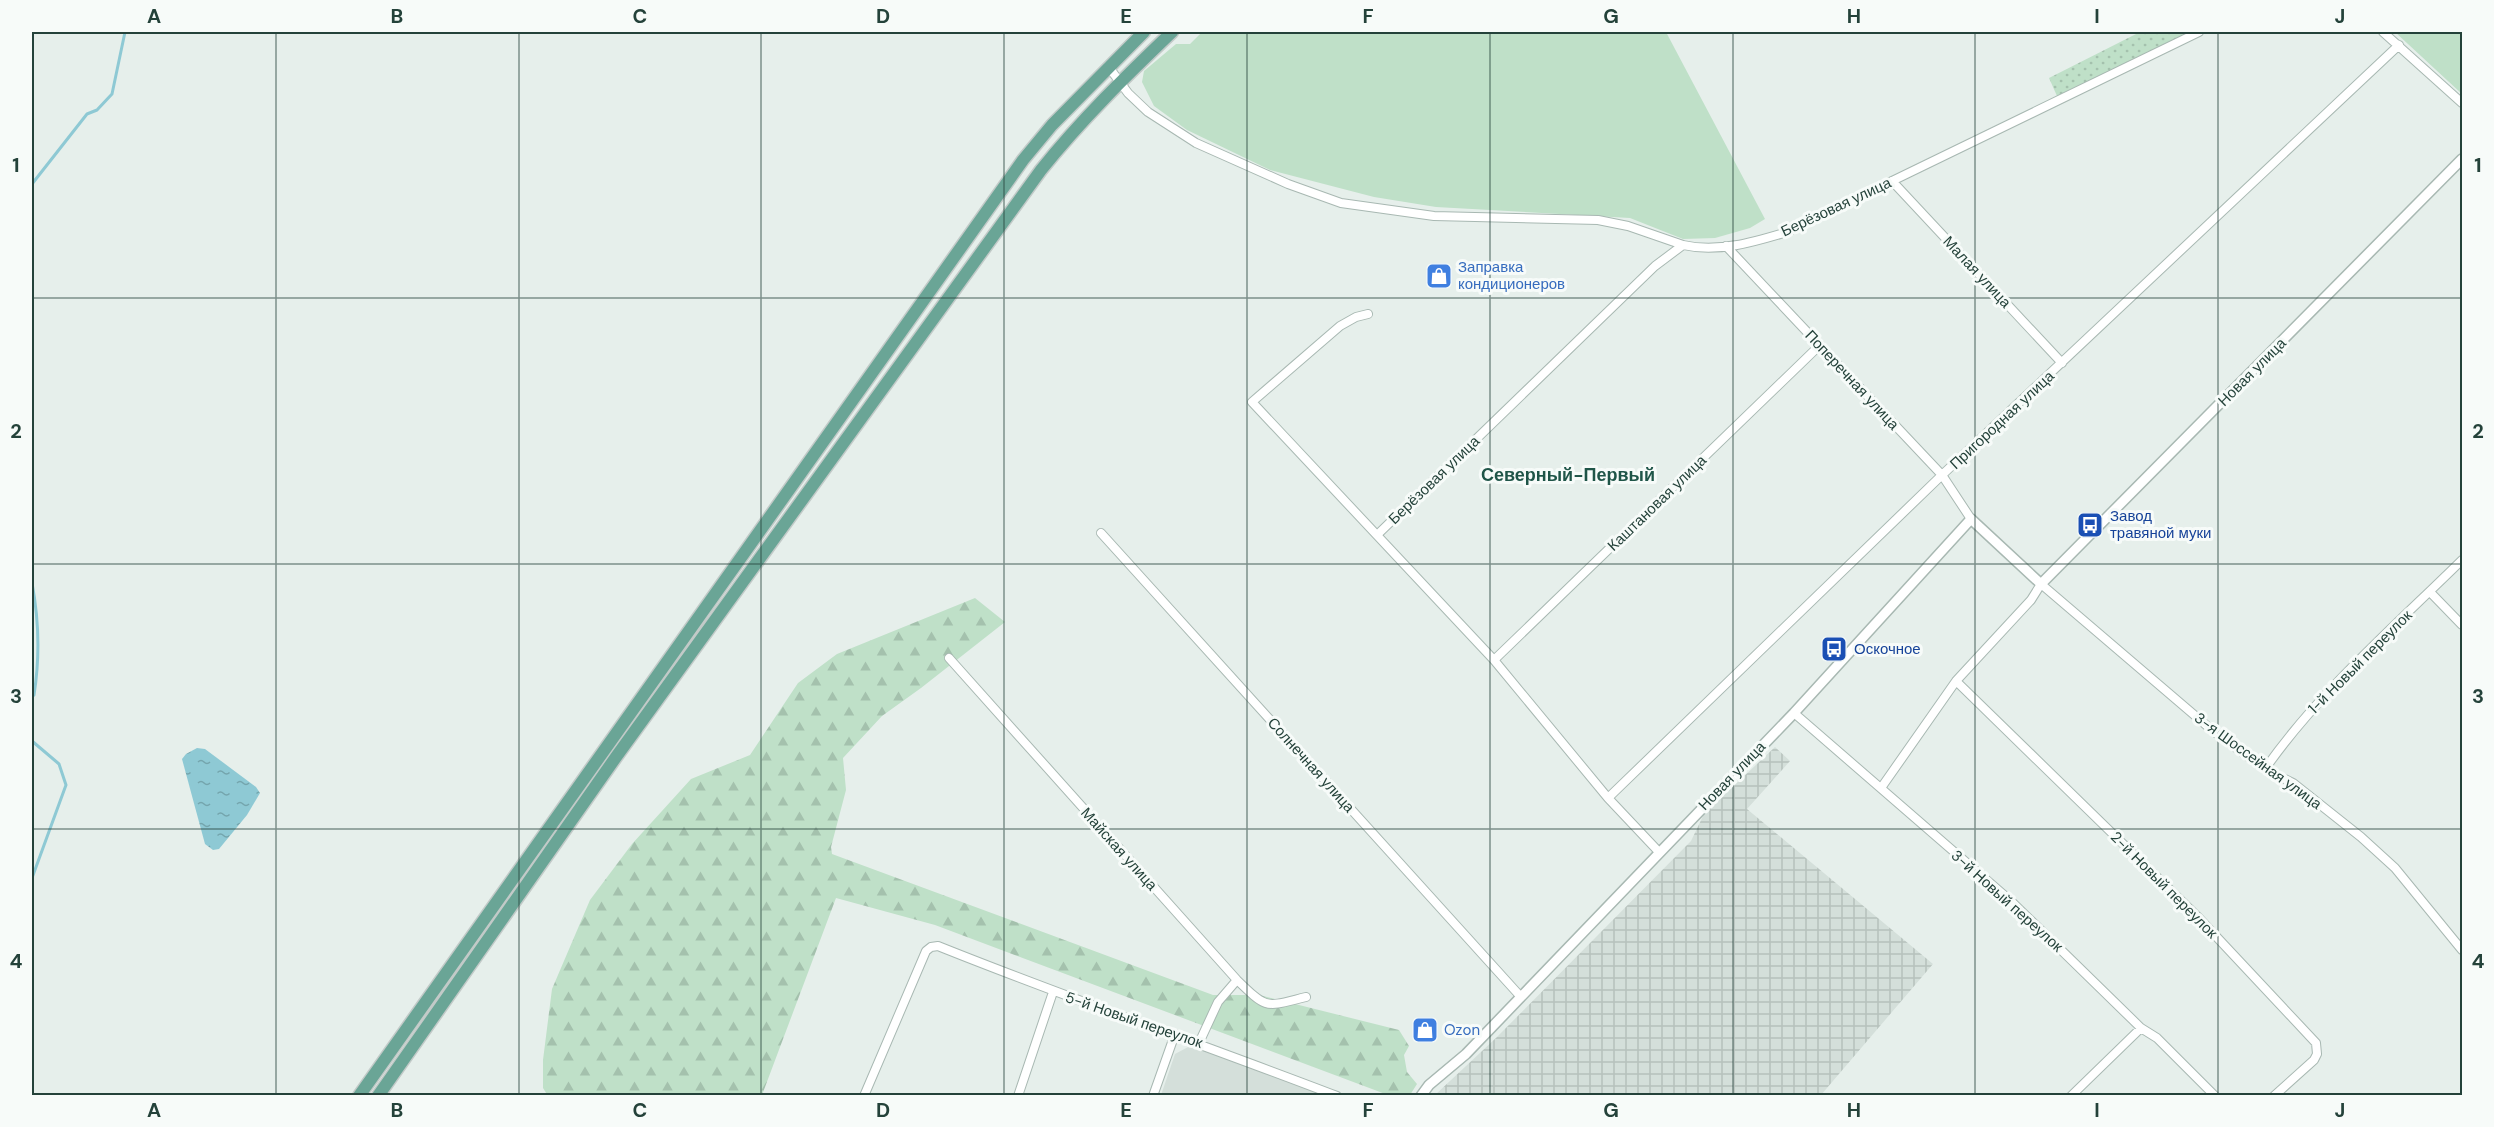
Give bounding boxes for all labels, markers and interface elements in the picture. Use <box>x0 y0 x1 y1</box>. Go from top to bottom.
text: A <box>147 3 161 29</box>
text: B <box>391 3 403 29</box>
text: C <box>633 3 647 29</box>
text: D <box>876 3 890 29</box>
text: E <box>1120 3 1132 29</box>
text: F <box>1362 3 1374 29</box>
text: G <box>1603 3 1619 29</box>
text: H <box>1847 3 1861 29</box>
text: I <box>2094 3 2100 29</box>
text: J <box>2335 3 2345 29</box>
text: 1 <box>12 152 20 178</box>
text: 1 <box>2474 152 2482 178</box>
street label: Берёзовая улица <box>1778 172 1895 241</box>
street label: Малая улица <box>1939 232 2016 313</box>
place label: Заправка кондиционеров <box>1458 257 1565 294</box>
shop icon: Заправка кондиционеров <box>1424 261 1454 291</box>
street label: Поперечная улица <box>1801 326 1904 435</box>
street label: Новая улица <box>2214 333 2291 410</box>
street label: Пригородная улица <box>1945 366 2059 474</box>
text: 2 <box>10 418 22 444</box>
text: 2 <box>2472 418 2484 444</box>
street label: Берёзовая улица <box>1384 431 1484 529</box>
street label: Каштановая улица <box>1603 450 1711 555</box>
district label: Северный-Первый <box>1481 463 1655 487</box>
place label: Завод травяной муки <box>2110 506 2211 543</box>
bus stop icon: Завод травяной муки <box>2075 510 2105 540</box>
street label: 1-й Новый переулок <box>2304 605 2417 718</box>
bus stop icon: Оскочное <box>1819 634 1849 664</box>
place label: Оскочное <box>1854 639 1921 659</box>
text: 3 <box>10 683 22 709</box>
text: 3 <box>2472 683 2484 709</box>
street label: 3-я Шоссейная улица <box>2190 708 2326 814</box>
street label: Солнечная улица <box>1263 713 1360 817</box>
street label: Новая улица <box>1694 737 1770 815</box>
street label: Майская улица <box>1076 803 1162 895</box>
street label: 2-й Новый переулок <box>2106 827 2222 943</box>
street label: 3-й Новый переулок <box>1947 846 2067 957</box>
text: 4 <box>10 948 23 974</box>
text: 4 <box>2472 948 2485 974</box>
street label: 5-й Новый переулок <box>1063 987 1206 1053</box>
shop icon: Ozon <box>1410 1015 1440 1045</box>
place label: Ozon <box>1444 1020 1480 1040</box>
text: A <box>147 1097 161 1123</box>
text: B <box>391 1097 403 1123</box>
text: C <box>633 1097 647 1123</box>
text: D <box>876 1097 890 1123</box>
text: E <box>1120 1097 1132 1123</box>
text: F <box>1362 1097 1374 1123</box>
text: G <box>1603 1097 1619 1123</box>
text: H <box>1847 1097 1861 1123</box>
text: I <box>2094 1097 2100 1123</box>
text: J <box>2335 1097 2345 1123</box>

